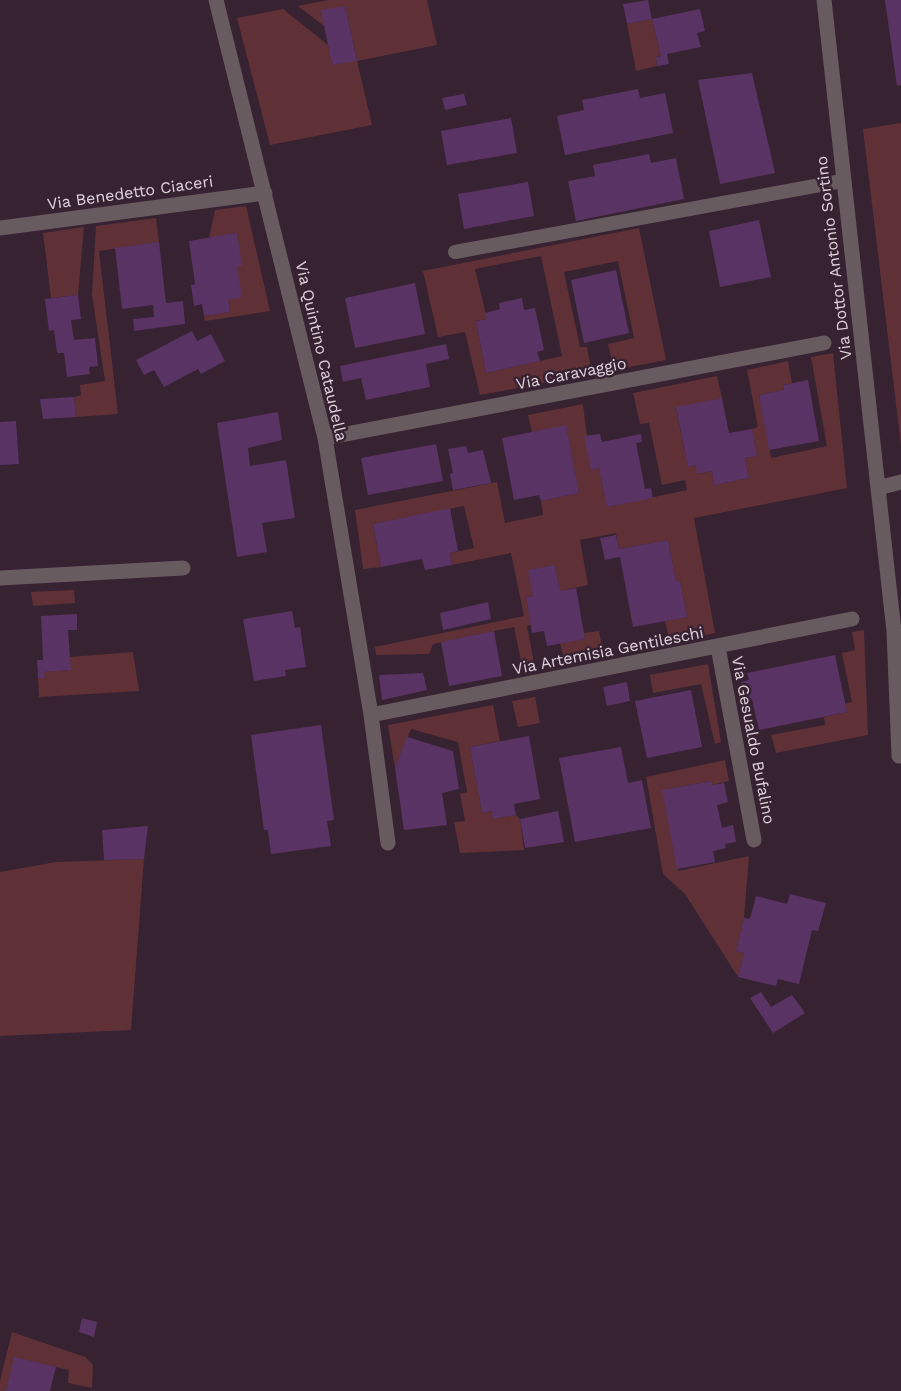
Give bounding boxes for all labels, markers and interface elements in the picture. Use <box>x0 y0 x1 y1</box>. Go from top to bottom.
street label: Via Dottor Antonio Sortino <box>812 155 855 361</box>
street label: Via Benedetto Ciaceri <box>46 171 214 214</box>
street label: Via Quintino Cataudella <box>292 259 351 443</box>
street label: Via Caravaggio <box>514 353 628 393</box>
street label: Via Artemisia Gentileschi <box>511 623 705 678</box>
street label: Via Gesualdo Bufalino <box>728 654 779 826</box>

